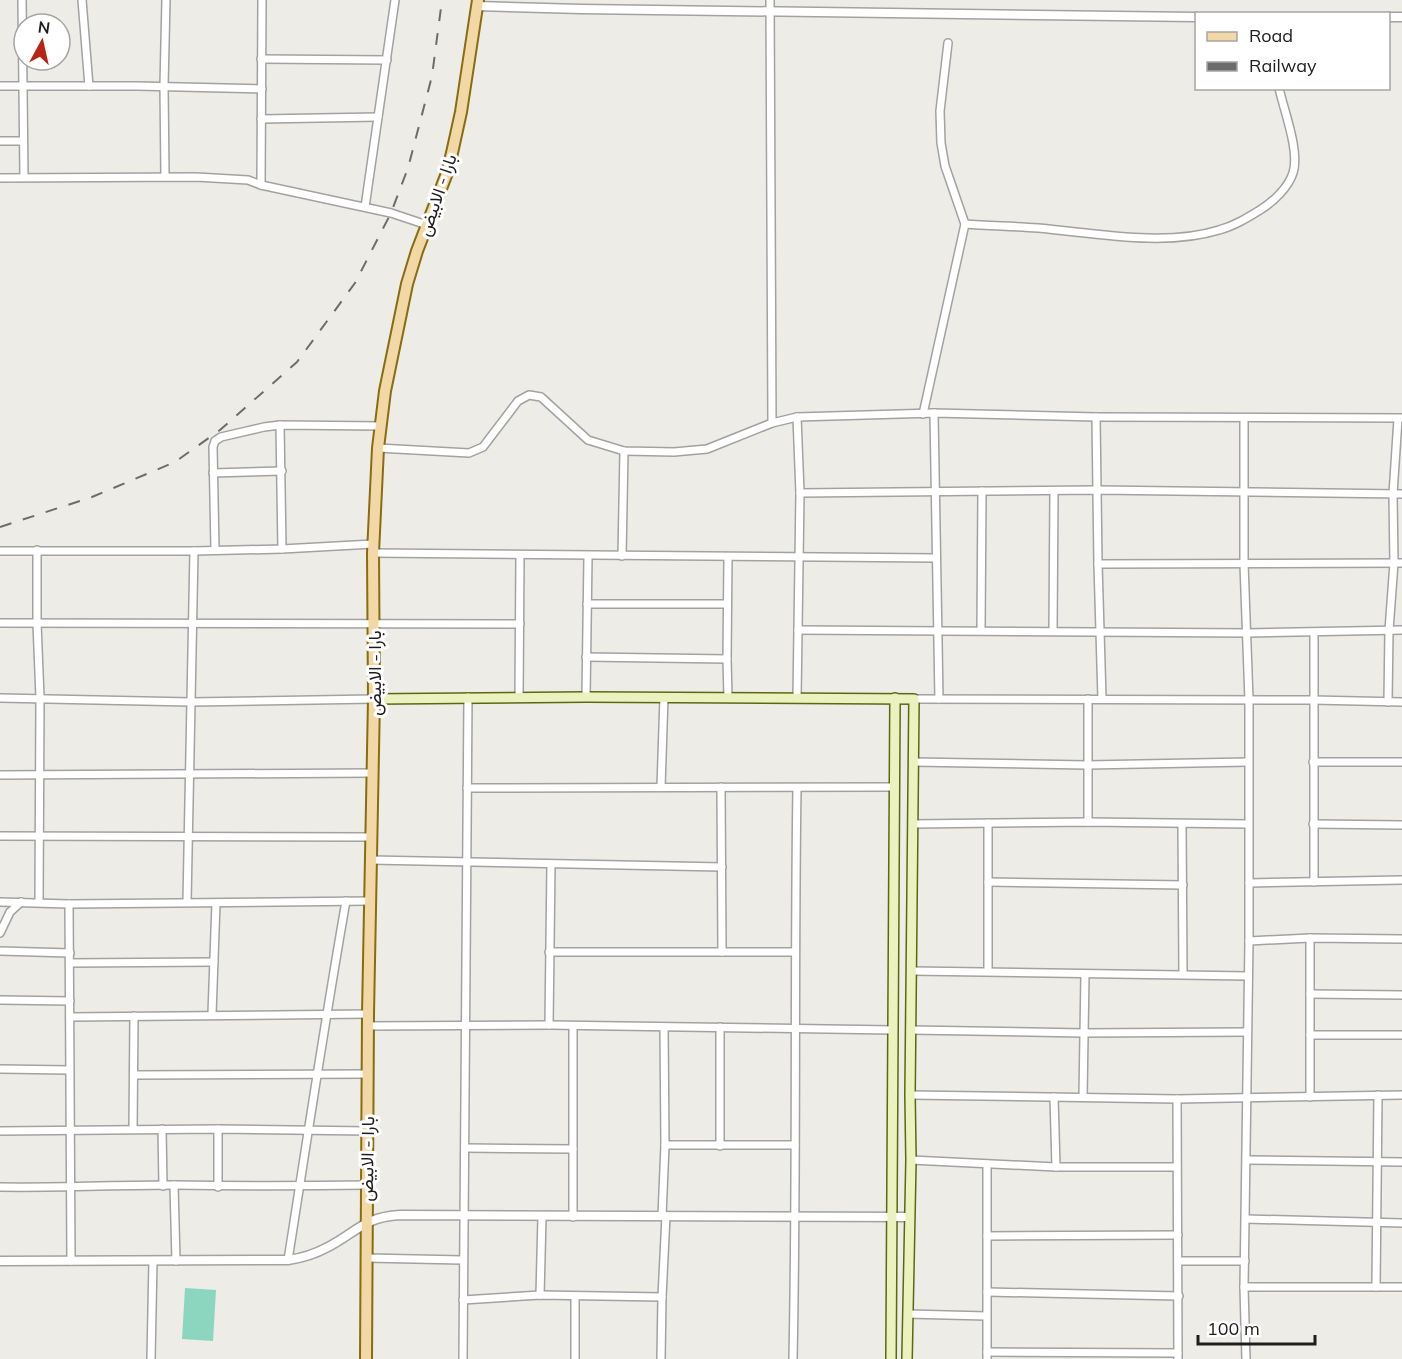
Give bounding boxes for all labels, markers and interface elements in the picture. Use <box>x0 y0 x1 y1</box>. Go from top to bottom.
north arrow <box>12 12 72 72</box>
legend <box>1195 12 1390 90</box>
text: N <box>37 16 51 38</box>
text: Road <box>1249 24 1293 47</box>
text: Railway <box>1249 54 1317 77</box>
street label: بارا - الابيض <box>412 151 462 239</box>
street label: بارا - الابيض <box>363 630 386 716</box>
street label: بارا - الابيض <box>355 1116 379 1202</box>
scale bar <box>1198 1308 1315 1346</box>
text: 100 m <box>1207 1317 1260 1340</box>

